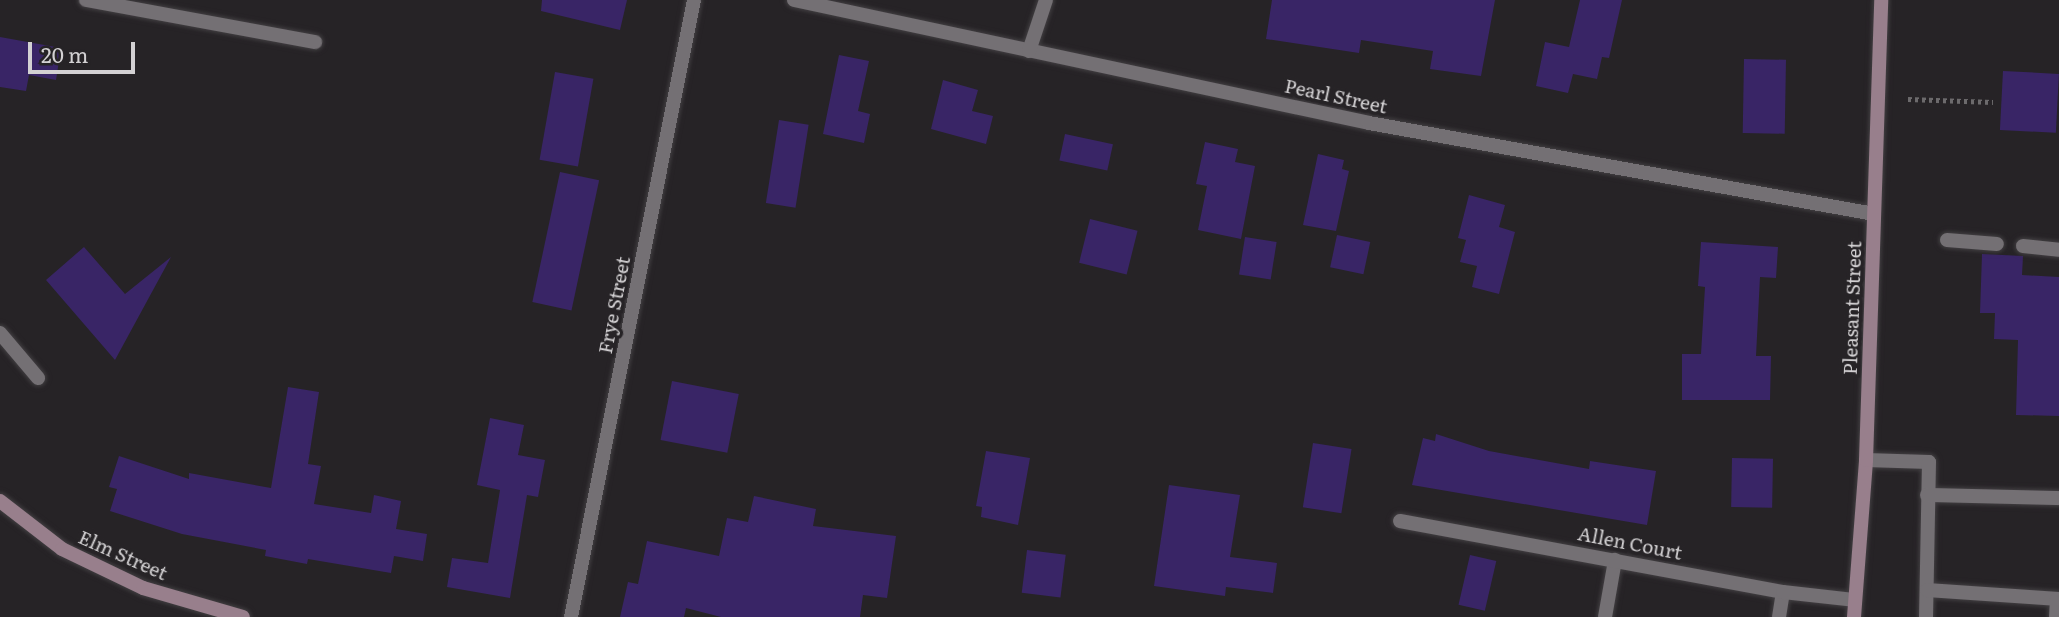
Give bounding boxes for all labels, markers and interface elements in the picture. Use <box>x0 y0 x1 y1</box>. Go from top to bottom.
scale bar <box>32 28 138 72</box>
text: 20 m <box>41 38 88 69</box>
street label: Pearl Street <box>1283 74 1389 118</box>
street label: Pleasant Street <box>1838 241 1866 375</box>
street label: Frye Street <box>593 254 635 356</box>
street label: Allen Court <box>1576 522 1684 564</box>
street label: Elm Street <box>75 525 171 585</box>

